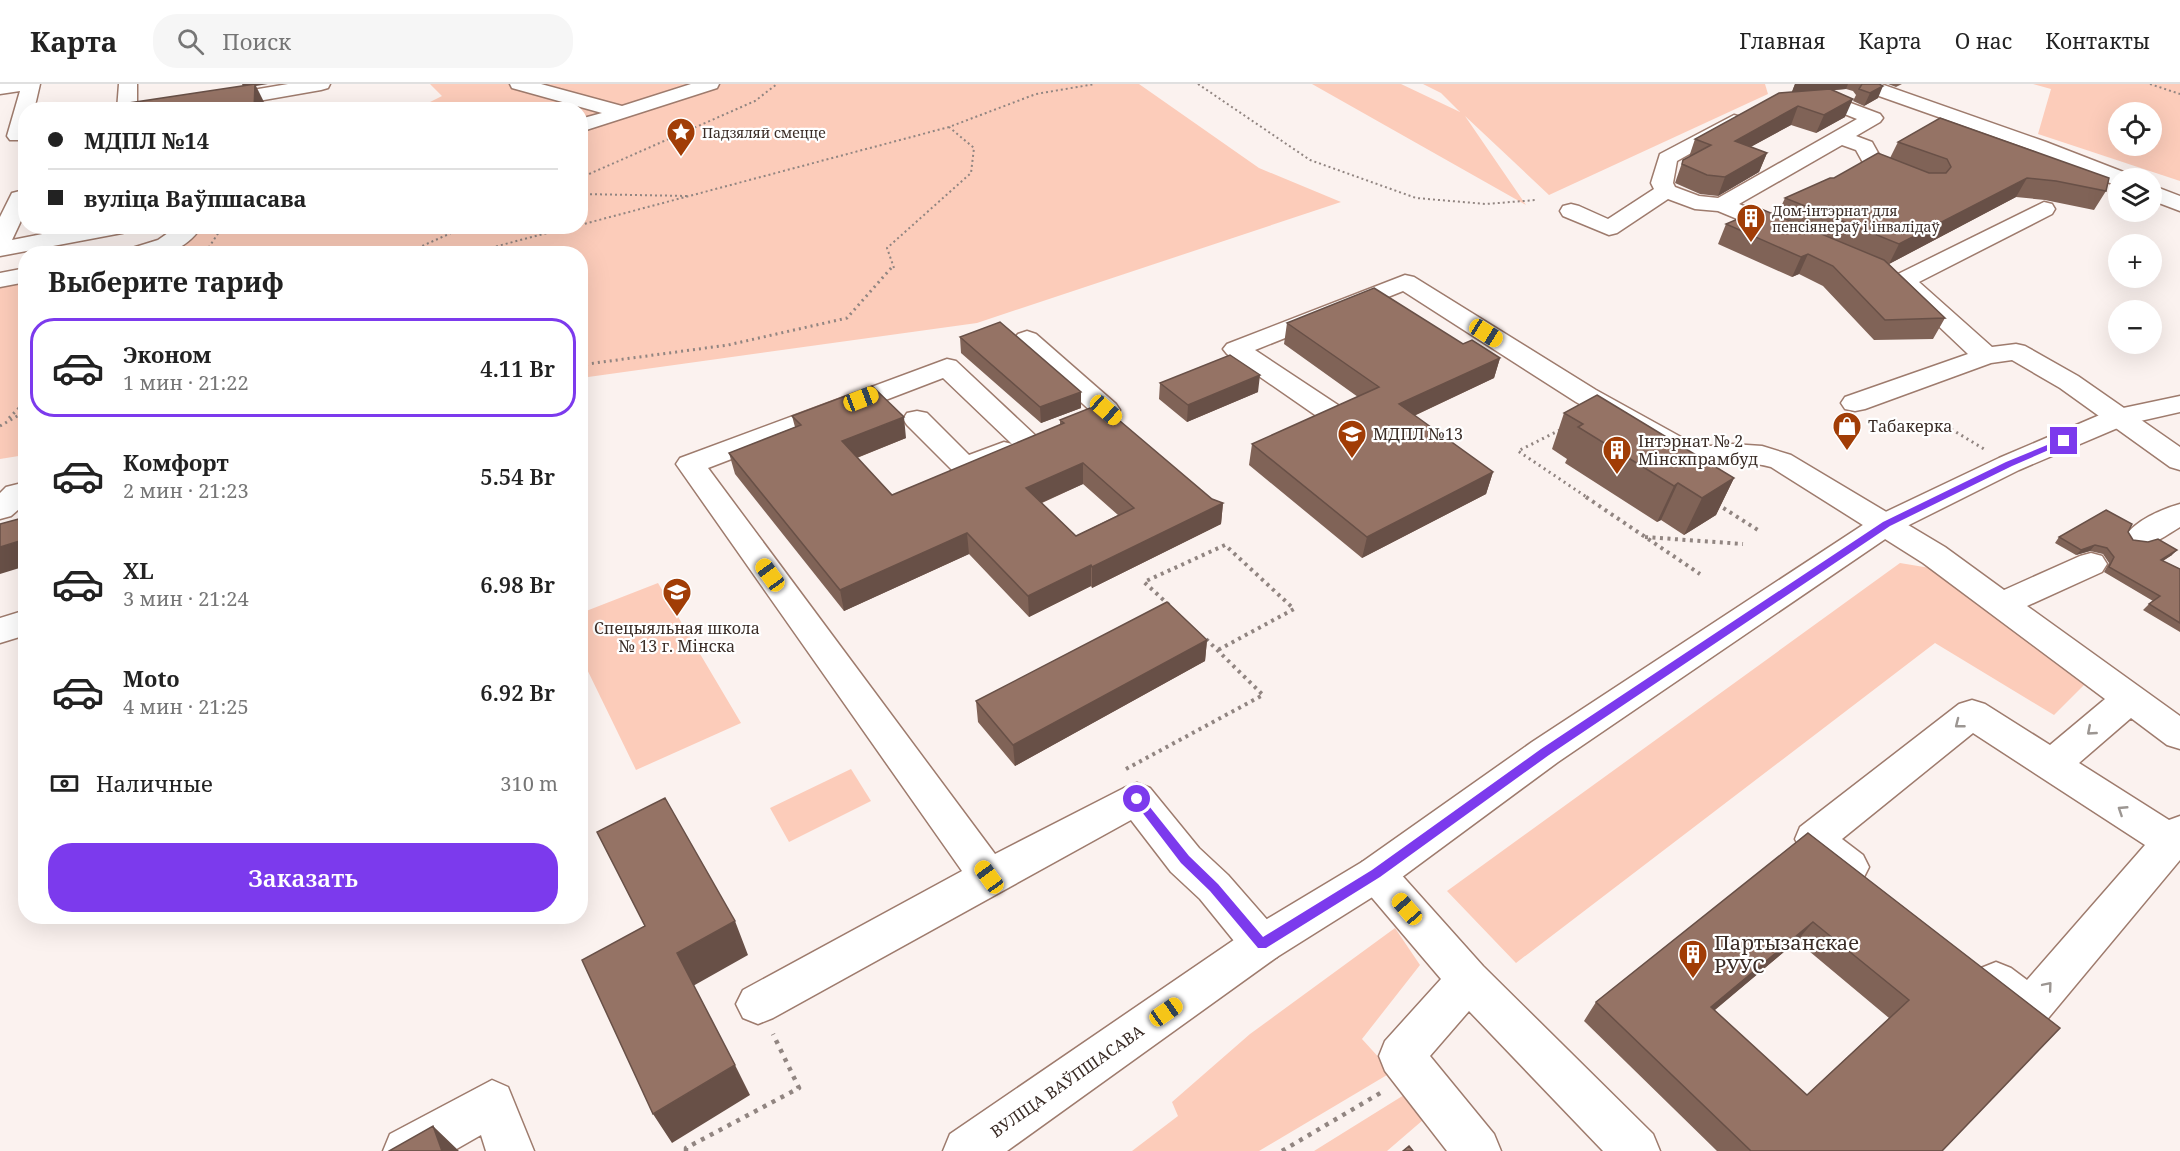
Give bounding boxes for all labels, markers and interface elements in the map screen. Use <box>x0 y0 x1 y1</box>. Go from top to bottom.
search box <box>153 14 573 68</box>
text: Карта <box>30 22 117 60</box>
icon: search <box>174 25 207 58</box>
text: Поиск <box>222 26 291 56</box>
text: Главная <box>1739 27 1826 55</box>
text: Карта <box>1859 27 1922 55</box>
text: О нас <box>1955 27 2012 55</box>
text: Контакты <box>2045 27 2150 55</box>
map controls <box>2108 102 2162 354</box>
button: locate <box>2108 102 2162 156</box>
place icon: Падзяляй смецце <box>665 116 697 158</box>
place label: Падзяляй смецце <box>702 123 826 142</box>
text: МДПЛ №14 <box>84 125 209 155</box>
button: layers <box>2108 168 2162 222</box>
text: вуліца Ваўпшасава <box>84 183 307 213</box>
place label: Дом-інтэрнат для пенсіянераў і інвалідаў <box>1772 201 1940 236</box>
building icon: Дом-інтэрнат для пенсіянераў і інвалідаў <box>1735 202 1767 244</box>
button: + <box>2108 234 2162 288</box>
text: Выберите тариф <box>48 263 284 300</box>
button: − <box>2108 300 2162 354</box>
car <box>1466 316 1506 350</box>
text: Эконом <box>123 339 211 369</box>
icon: car <box>51 341 105 395</box>
text: 4.11 Br <box>480 353 555 383</box>
text: 1 мин · 21:22 <box>123 369 249 396</box>
car <box>841 384 881 414</box>
car <box>1087 391 1125 429</box>
shop icon: Табакерка <box>1831 410 1863 452</box>
place label: Табакерка <box>1868 415 1952 437</box>
school or university icon: МДПЛ №13 <box>1336 418 1368 460</box>
place label: МДПЛ №13 <box>1373 423 1463 445</box>
route end <box>2050 427 2077 454</box>
place label: Інтэрнат № 2 Мінскпрамбуд <box>1638 430 1758 470</box>
building icon: Інтэрнат № 2 Мінскпрамбуд <box>1601 434 1633 476</box>
text: Комфорт <box>123 447 229 477</box>
icon: car <box>51 449 105 503</box>
text: 5.54 Br <box>480 461 555 491</box>
text: 2 мин · 21:23 <box>123 477 249 504</box>
text: XL <box>123 555 154 585</box>
car <box>752 555 788 595</box>
icon: car <box>51 557 105 611</box>
text: 6.98 Br <box>480 569 555 599</box>
school or university icon: Спецыяльная школа № 13 г. Мінска <box>661 576 693 618</box>
text: 3 мин · 21:24 <box>123 585 249 612</box>
place label: Спецыяльная школа № 13 г. Мінска <box>594 617 760 657</box>
text: Moto <box>123 663 180 693</box>
icon: car <box>51 665 105 719</box>
text: 6.92 Br <box>480 677 555 707</box>
text: 4 мин · 21:25 <box>123 693 249 720</box>
one-way arrow <box>1955 716 1966 727</box>
one-way arrow <box>2087 724 2098 735</box>
icon: cash <box>48 767 81 800</box>
text: Наличные <box>96 768 213 798</box>
text: 310 m <box>500 770 558 797</box>
route start <box>1123 785 1150 812</box>
one-way arrow <box>2118 807 2129 818</box>
button: Заказать <box>48 843 558 912</box>
car <box>971 857 1007 897</box>
car <box>1388 890 1426 928</box>
place label: Партызанскае РУУС <box>1714 929 1859 979</box>
building icon: Партызанскае РУУС <box>1677 938 1709 980</box>
one-way arrow <box>2041 982 2052 993</box>
car <box>1146 994 1186 1030</box>
street label: ВУЛІЦА ВАЎПШАСАВА <box>986 1019 1149 1142</box>

